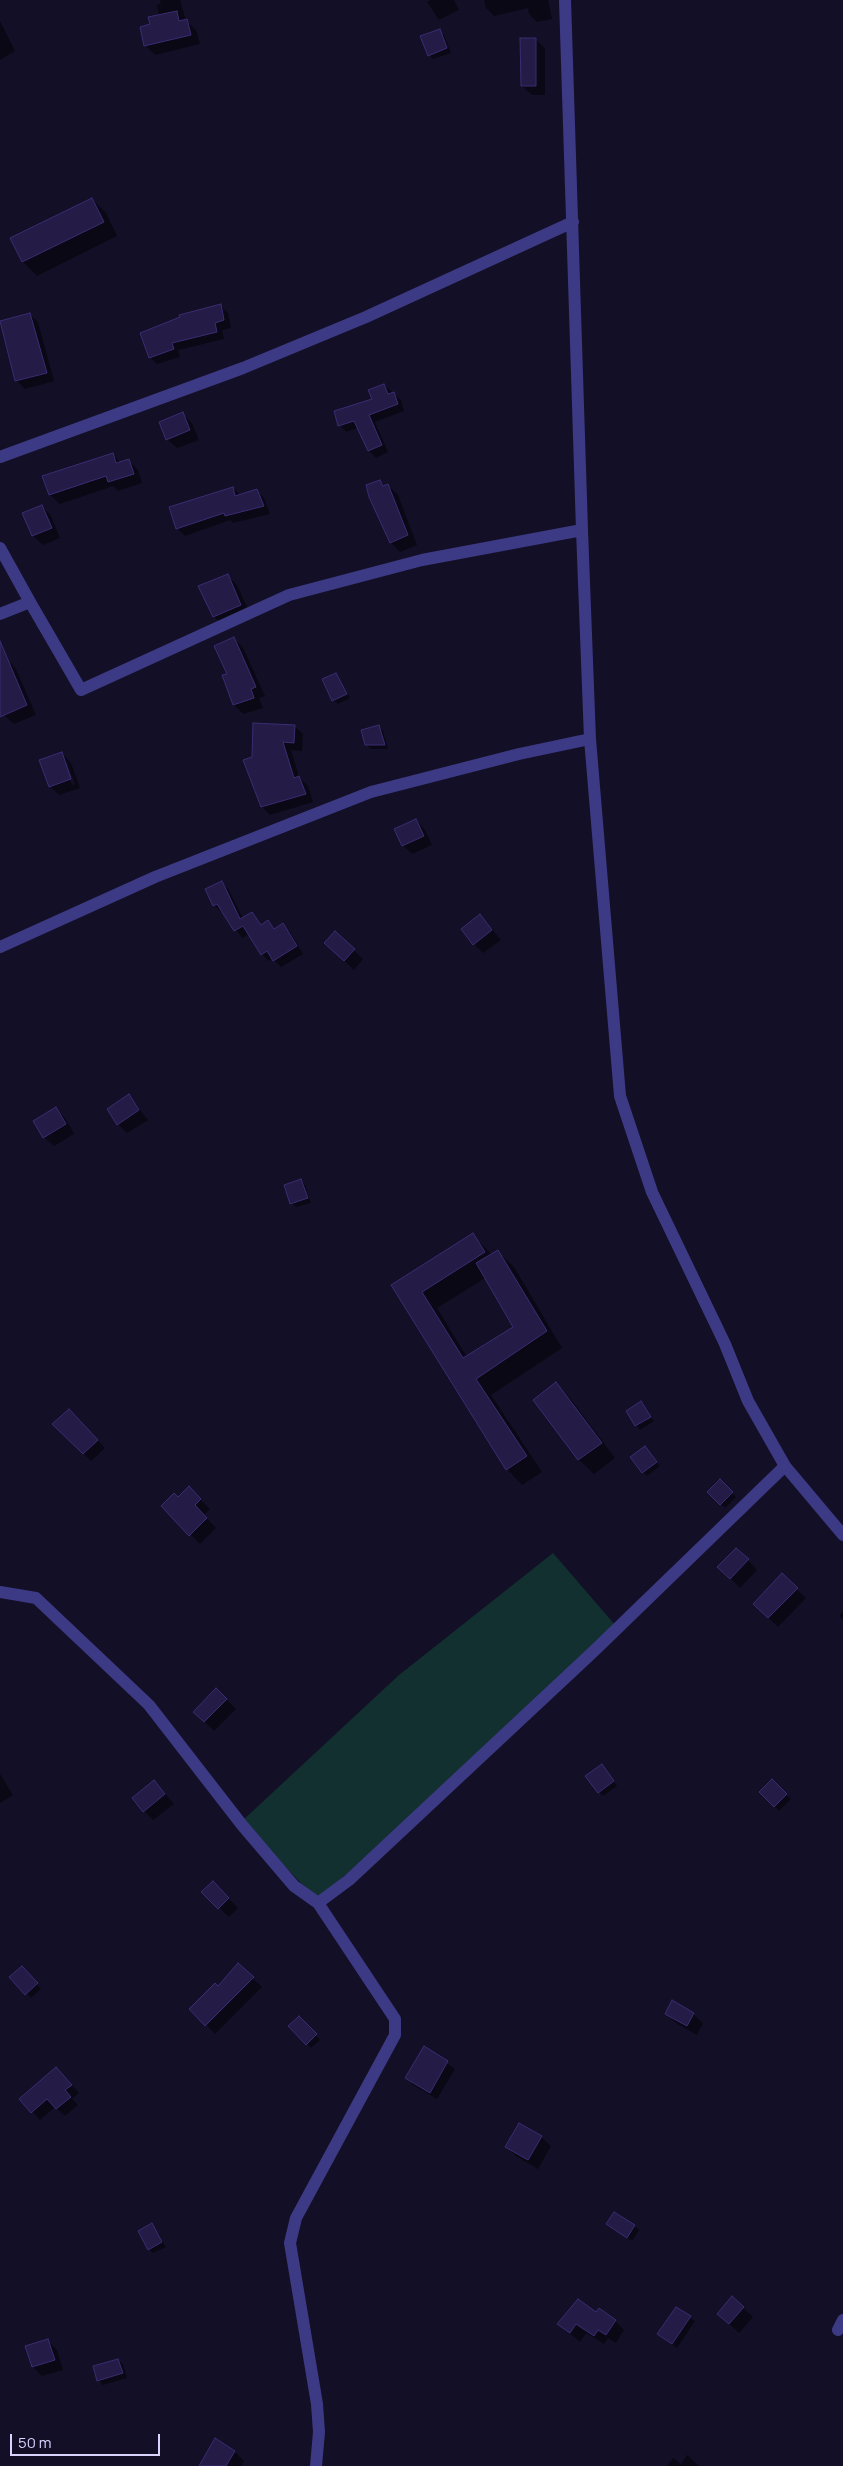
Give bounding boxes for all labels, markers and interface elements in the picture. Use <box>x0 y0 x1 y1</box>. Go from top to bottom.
scale bar <box>12 2424 162 2456</box>
text: 50 m <box>18 2432 52 2453</box>

